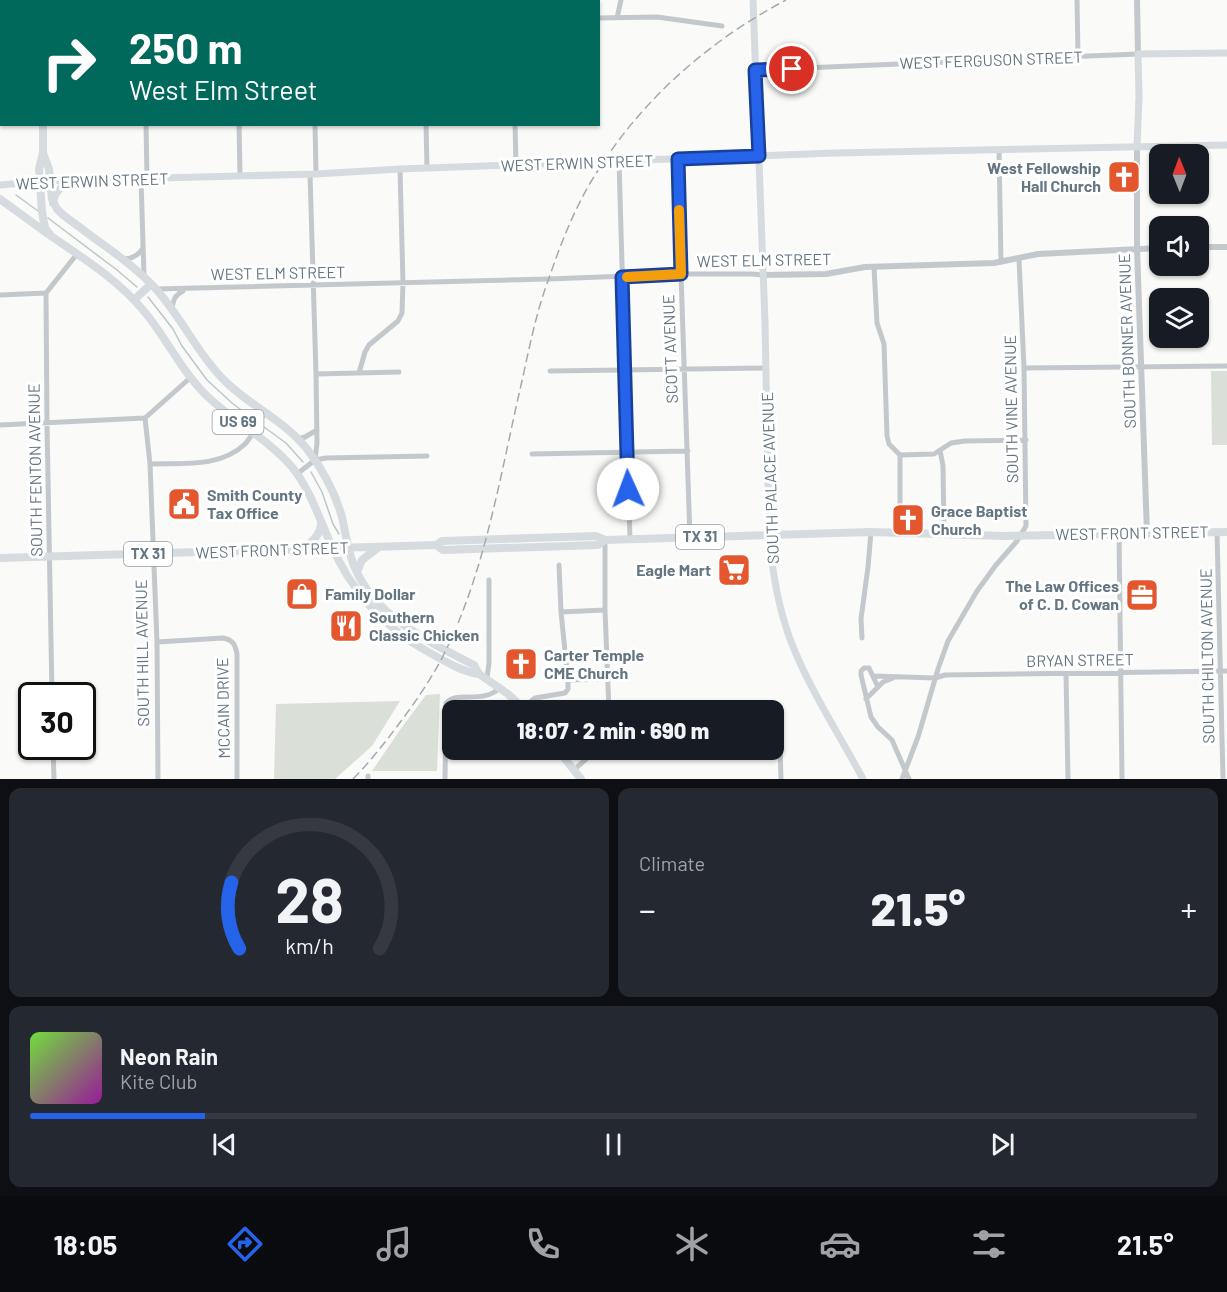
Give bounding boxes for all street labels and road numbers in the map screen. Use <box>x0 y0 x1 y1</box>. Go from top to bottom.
street label: WEST FERGUSON STREET <box>899 47 1083 72</box>
street label: WEST ERWIN STREET <box>500 150 654 175</box>
street label: WEST ERWIN STREET <box>15 168 169 193</box>
street label: WEST ELM STREET <box>697 249 831 270</box>
street label: SOUTH BONNER AVENUE <box>1114 253 1139 429</box>
street label: WEST ELM STREET <box>211 262 345 283</box>
street label: SCOTT AVENUE <box>658 294 681 404</box>
street label: SOUTH VINE AVENUE <box>1000 335 1021 483</box>
street label: SOUTH FENTON AVENUE <box>23 383 46 557</box>
street label: SOUTH PALACE AVENUE <box>757 392 782 564</box>
road number: US 69 <box>212 410 264 434</box>
street label: WEST FRONT STREET <box>1055 522 1209 543</box>
road number: TX 31 <box>676 525 724 549</box>
street label: WEST FRONT STREET <box>195 537 349 562</box>
road number: TX 31 <box>124 542 172 566</box>
street label: SOUTH CHILTON AVENUE <box>1195 568 1218 744</box>
street label: SOUTH HILL AVENUE <box>131 579 152 727</box>
street label: BRYAN STREET <box>1026 649 1134 670</box>
street label: MCCAIN DRIVE <box>212 657 233 759</box>

